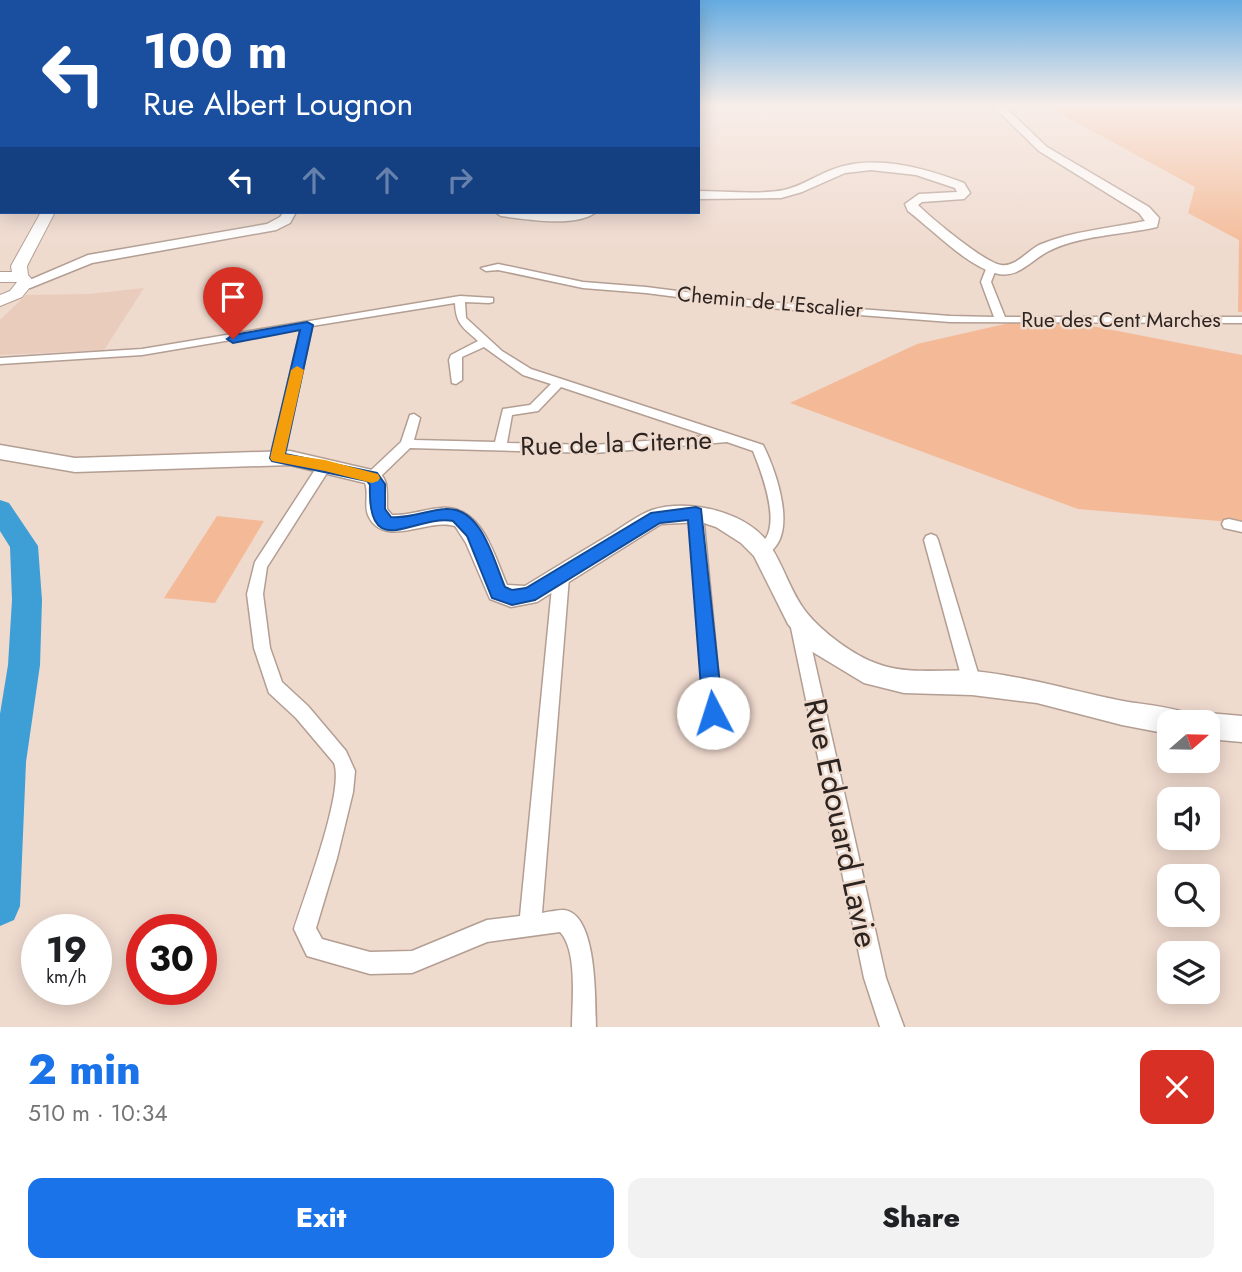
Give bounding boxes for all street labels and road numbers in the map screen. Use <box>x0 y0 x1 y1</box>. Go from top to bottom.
street label: Chemin de L'Escalier <box>676 279 865 325</box>
street label: Rue des Cent Marches <box>1021 305 1221 335</box>
street label: Rue de la Citerne <box>519 421 713 465</box>
street label: Rue Edouard Lavie <box>792 694 890 952</box>

